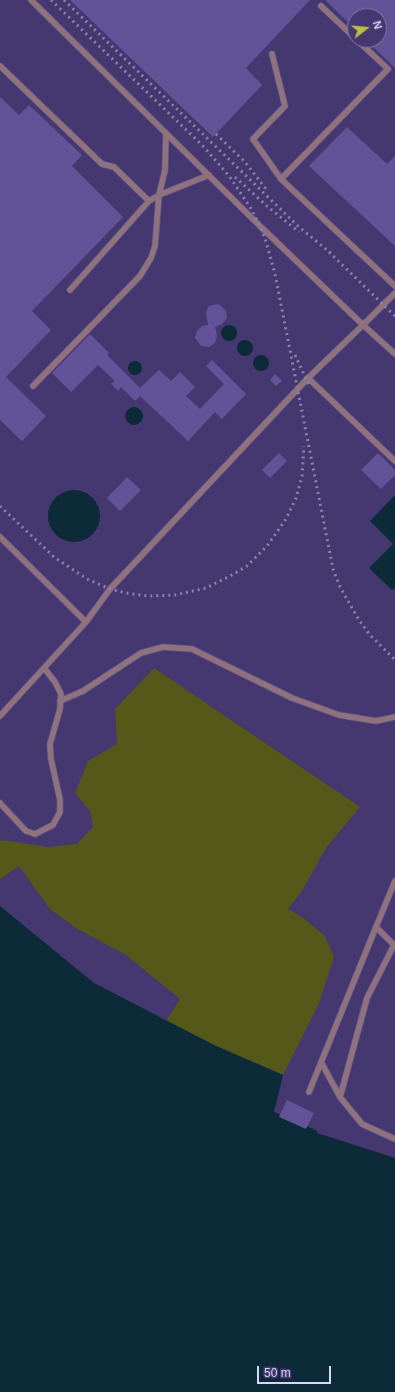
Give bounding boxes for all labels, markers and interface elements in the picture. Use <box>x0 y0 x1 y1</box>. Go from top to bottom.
north arrow <box>347 8 387 48</box>
text: N <box>371 19 384 30</box>
scale bar <box>259 1358 333 1384</box>
text: 50 m <box>264 1366 291 1380</box>

